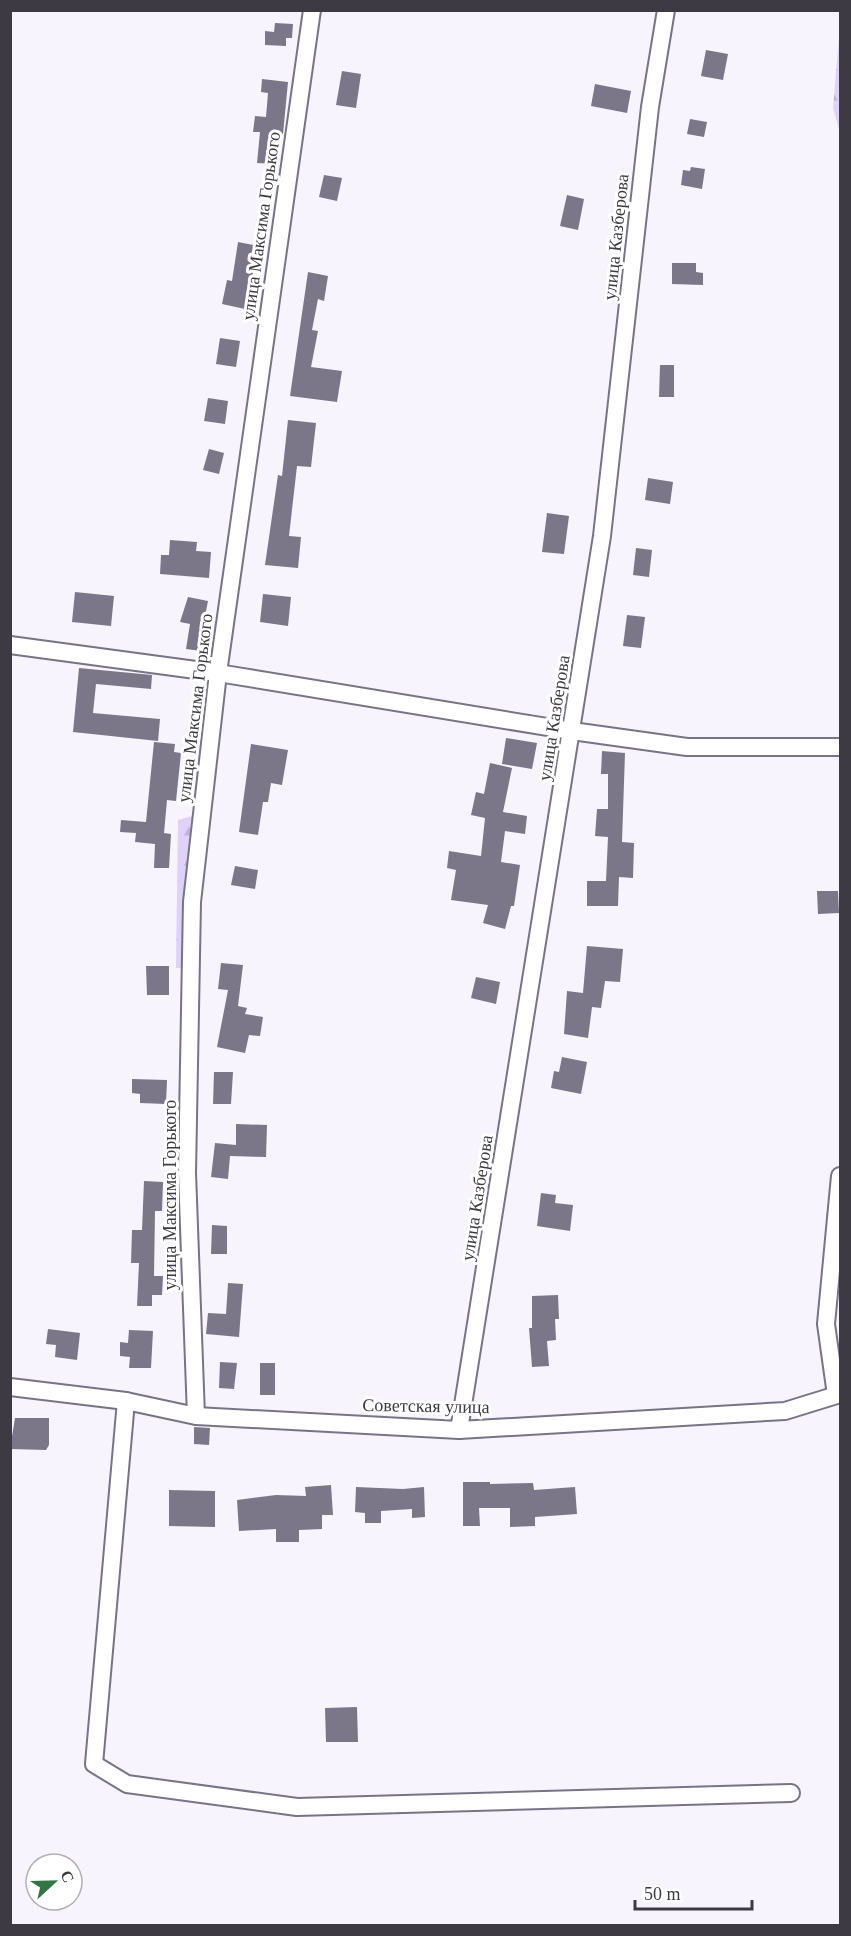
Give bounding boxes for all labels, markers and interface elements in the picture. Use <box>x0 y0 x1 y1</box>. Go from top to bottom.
street label: улица Максима Горького <box>238 130 284 322</box>
street label: улица Казберова <box>599 173 633 301</box>
street label: улица Максима Горького <box>173 612 217 804</box>
street label: улица Казберова <box>534 654 574 782</box>
street label: улица Максима Горького <box>160 1100 180 1290</box>
street label: улица Казберова <box>457 1134 497 1262</box>
street label: Советская улица <box>362 1395 490 1417</box>
north arrow <box>24 1852 84 1912</box>
text: С <box>57 1868 77 1885</box>
scale bar <box>635 1873 752 1911</box>
text: 50 m <box>644 1884 681 1904</box>

